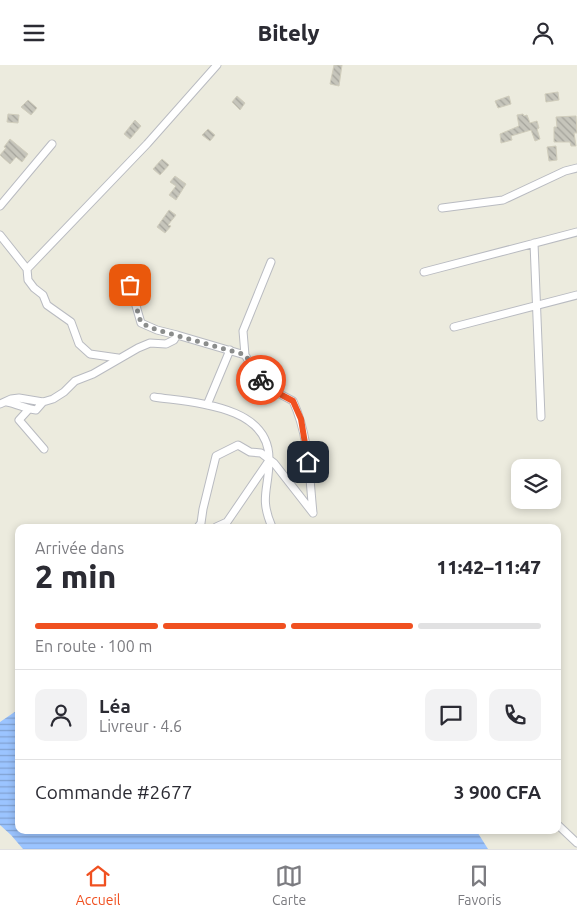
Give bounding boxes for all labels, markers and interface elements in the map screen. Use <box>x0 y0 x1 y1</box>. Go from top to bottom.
icon: menu <box>20 19 48 47</box>
icon: person <box>529 19 557 47</box>
text: Bitely <box>257 20 320 45</box>
pin <box>109 264 151 306</box>
icon: bag <box>116 271 144 299</box>
courier <box>236 355 286 405</box>
icon: bike <box>247 366 275 394</box>
pin <box>287 441 329 483</box>
icon: home <box>294 448 322 476</box>
map controls <box>511 459 561 509</box>
button: layers <box>511 459 561 509</box>
text: Arrivée dans <box>35 539 124 557</box>
text: 11:42–11:47 <box>436 556 541 578</box>
text: 2 min <box>35 558 116 594</box>
text: En route · 100 m <box>35 637 152 655</box>
button: person <box>35 689 87 741</box>
button: chat <box>425 689 477 741</box>
button: phone <box>489 689 541 741</box>
text: Léa <box>99 695 131 717</box>
text: Livreur · 4.6 <box>99 717 182 735</box>
text: Commande #2677 <box>35 781 192 803</box>
text: 3 900 CFA <box>454 781 541 803</box>
tab: Accueil <box>76 862 121 908</box>
tab: Carte <box>272 862 306 908</box>
tab: Favoris <box>458 862 501 908</box>

